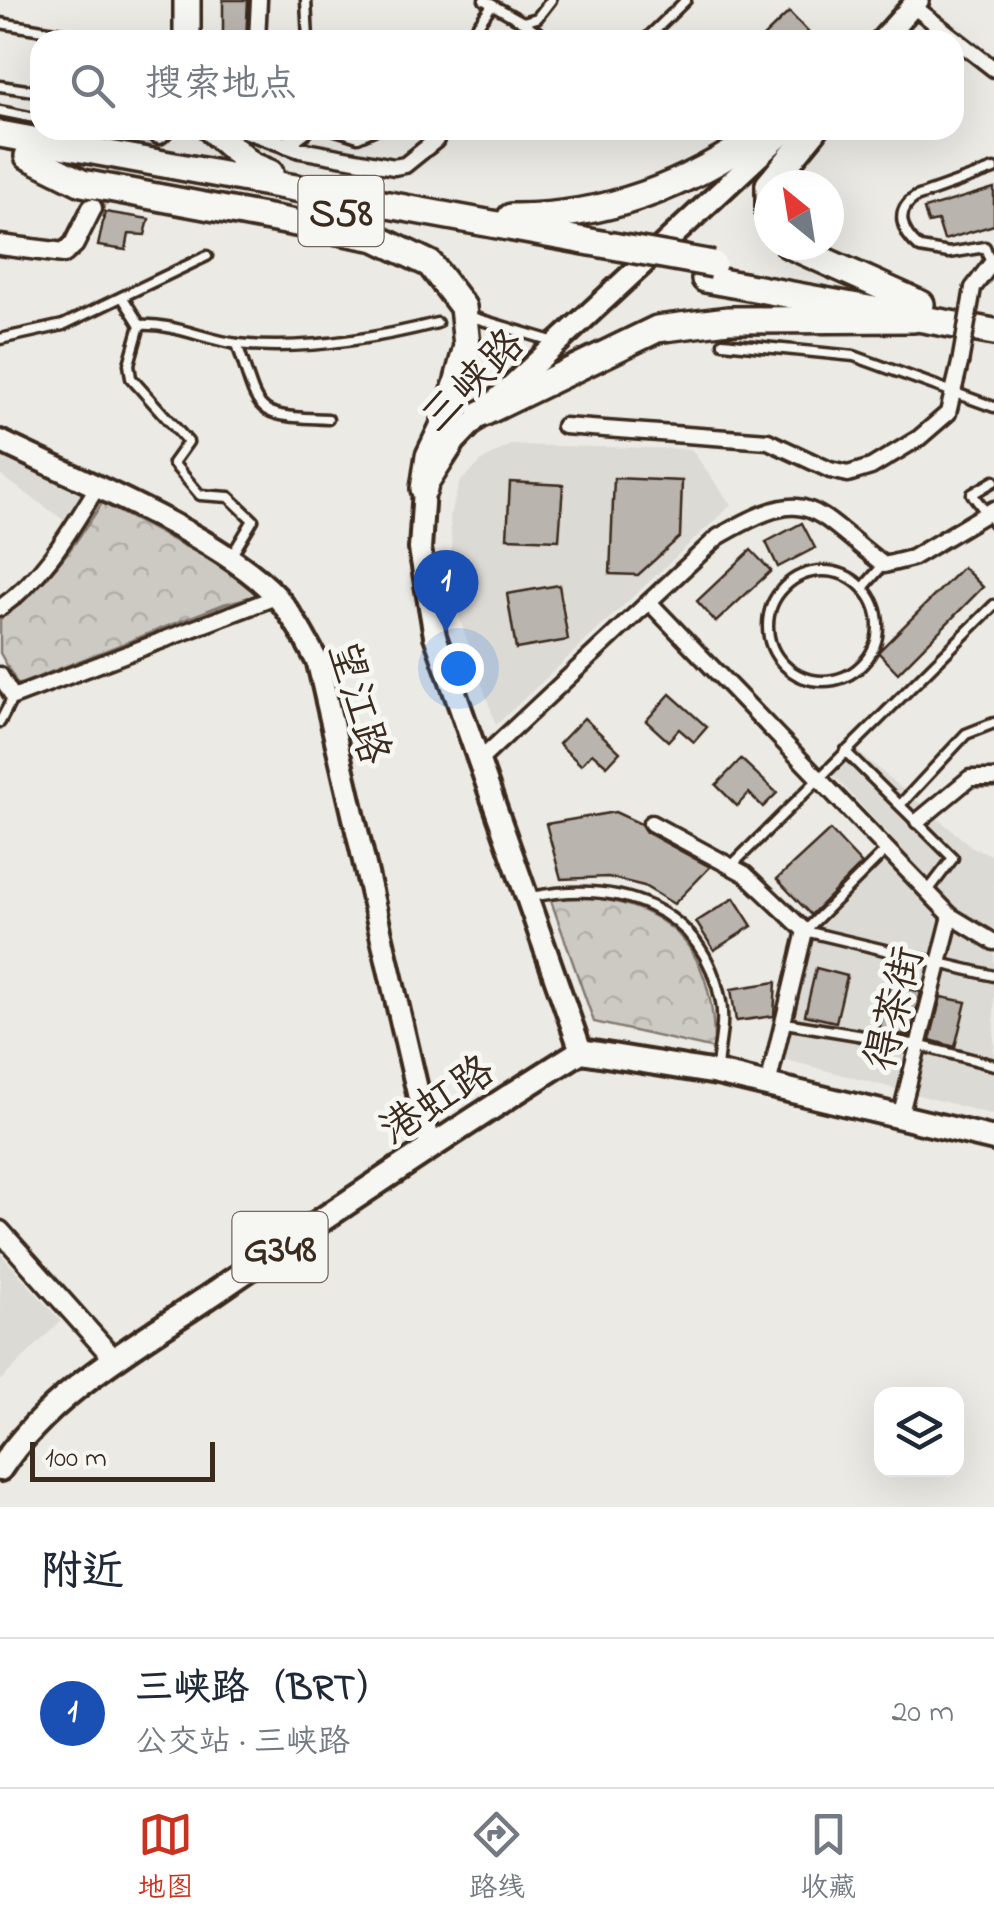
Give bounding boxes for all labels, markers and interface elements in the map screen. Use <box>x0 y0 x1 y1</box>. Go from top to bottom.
search box <box>30 30 964 140</box>
icon: search <box>65 58 120 113</box>
text: 搜索地点 <box>145 58 297 114</box>
north arrow <box>754 170 844 260</box>
road number: S58 <box>298 176 384 246</box>
street label: 三峡路 <box>408 316 540 448</box>
pin: 1 <box>414 550 478 632</box>
street label: 望江路 <box>310 634 403 772</box>
your location <box>433 643 484 694</box>
street label: 得茶街 <box>852 941 941 1078</box>
street label: 港虹路 <box>369 1042 508 1162</box>
road number: G348 <box>232 1212 328 1282</box>
map controls <box>874 1387 964 1477</box>
button: layers <box>874 1387 964 1477</box>
scale bar <box>30 1437 215 1482</box>
text: 100 m <box>45 1439 107 1480</box>
text: 附近 <box>40 1543 124 1604</box>
text: 三峡路（BRT） <box>135 1662 393 1718</box>
text: 1 <box>67 1690 78 1737</box>
text: 20 m <box>891 1690 954 1737</box>
text: 公交站 · 三峡路 <box>135 1720 350 1767</box>
tab: 地图 <box>138 1807 194 1910</box>
tab: 路线 <box>469 1807 525 1910</box>
tab: 收藏 <box>800 1807 856 1910</box>

